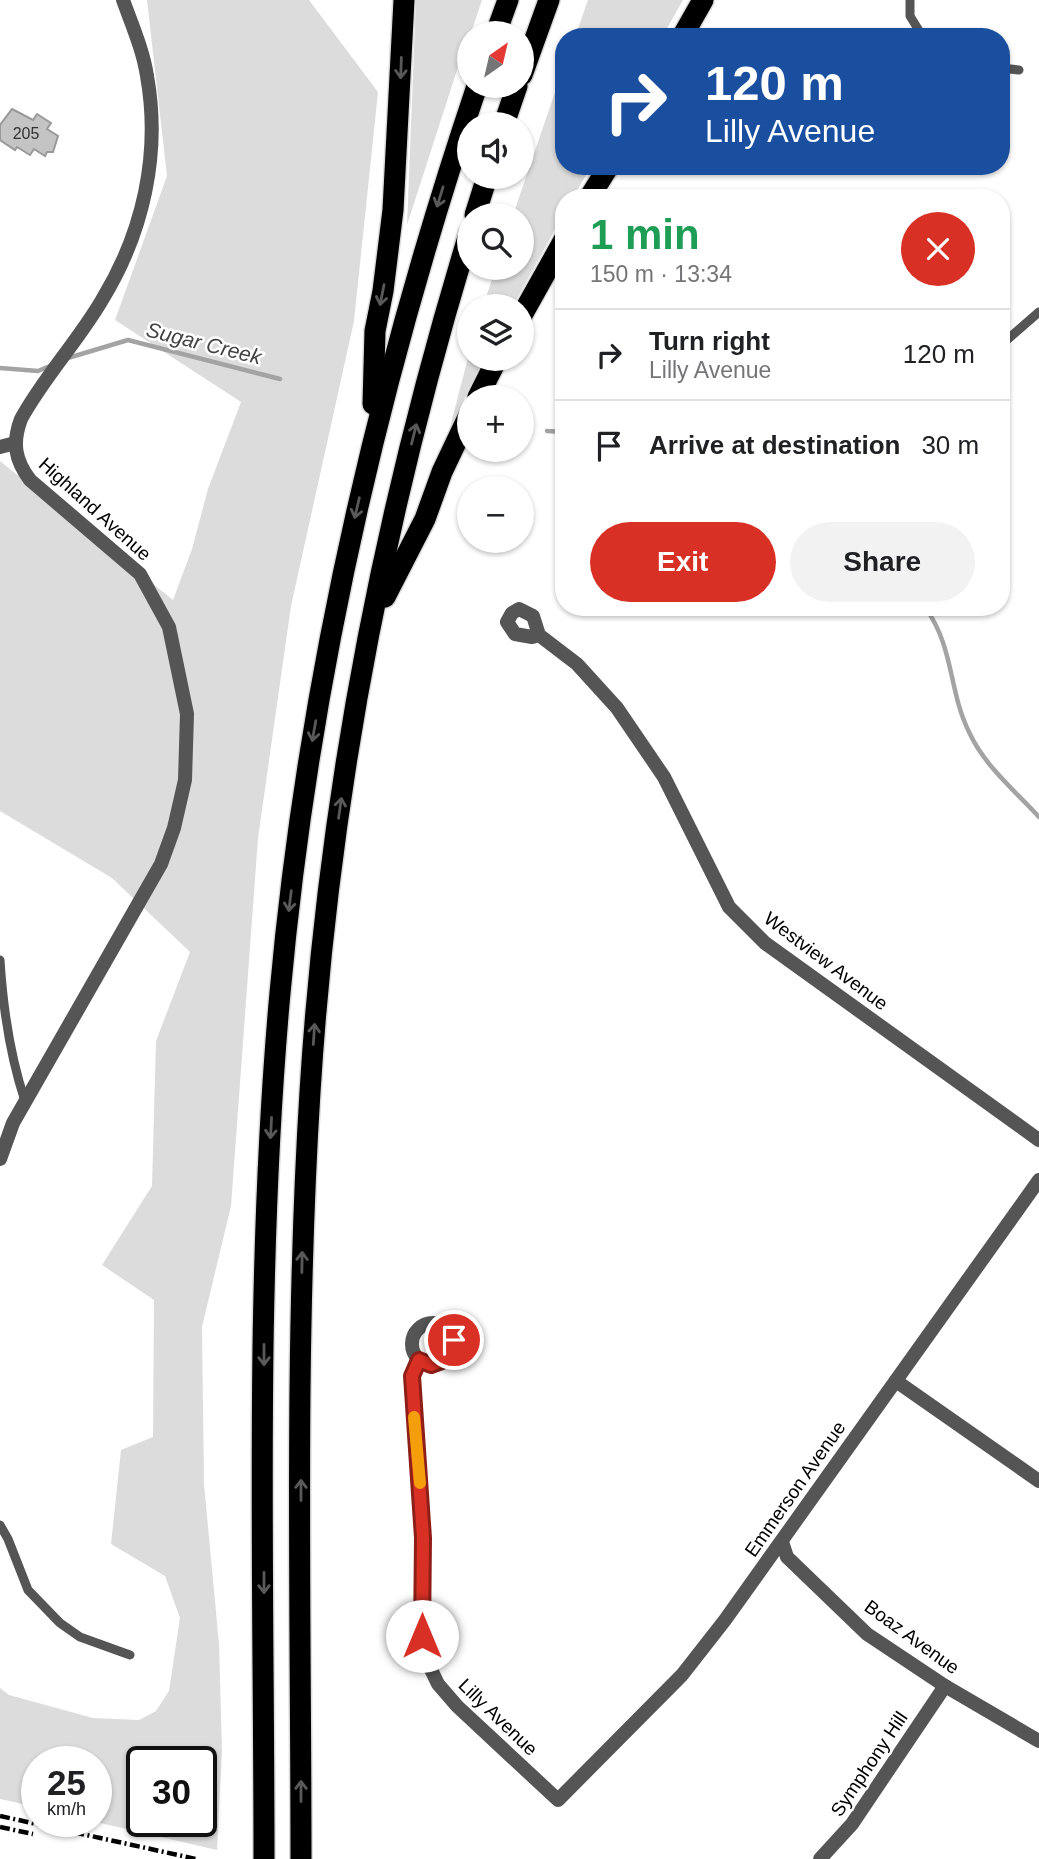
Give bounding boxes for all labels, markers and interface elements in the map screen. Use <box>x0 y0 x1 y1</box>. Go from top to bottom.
north arrow <box>457 21 534 98</box>
map controls <box>457 21 534 553</box>
one-way arrow <box>394 56 407 79</box>
icon: right <box>590 56 681 147</box>
text: 120 m <box>705 56 844 110</box>
button: sound <box>457 112 534 189</box>
text: Lilly Avenue <box>705 113 875 149</box>
house number: 205 <box>13 125 39 142</box>
one-way arrow <box>433 186 446 208</box>
button: search <box>457 203 534 280</box>
text: 1 min <box>590 211 700 258</box>
button: close <box>901 212 975 286</box>
text: 150 m · 13:34 <box>590 261 732 287</box>
one-way arrow <box>375 283 388 306</box>
button: layers <box>457 294 534 371</box>
water label: Sugar Creek <box>144 318 265 369</box>
text: Turn right <box>649 326 770 356</box>
icon: right <box>590 336 628 374</box>
text: 120 m <box>903 339 975 369</box>
text: Lilly Avenue <box>649 357 771 383</box>
button: + <box>457 385 534 462</box>
one-way arrow <box>408 423 421 446</box>
icon: arrive <box>590 427 628 465</box>
text: Arrive at destination <box>649 430 900 460</box>
text: 30 m <box>921 430 979 460</box>
street label: Highland Avenue <box>35 453 155 565</box>
button: − <box>457 476 534 553</box>
one-way arrow <box>350 496 363 518</box>
button: Exit <box>590 522 776 602</box>
button: Share <box>790 522 975 602</box>
one-way arrow <box>307 719 320 742</box>
one-way arrow <box>334 797 347 820</box>
one-way arrow <box>283 889 296 912</box>
street label: Westview Avenue <box>760 908 892 1014</box>
one-way arrow <box>308 1023 321 1046</box>
one-way arrow <box>264 1116 277 1139</box>
one-way arrow <box>295 1251 309 1274</box>
pin <box>424 1310 484 1370</box>
icon: arrive <box>435 1321 473 1359</box>
one-way arrow <box>257 1343 270 1366</box>
street label: Emmerson Avenue <box>740 1417 850 1561</box>
one-way arrow <box>294 1479 308 1502</box>
one-way arrow <box>257 1571 271 1594</box>
street label: Boaz Avenue <box>861 1596 963 1678</box>
position arrow <box>385 1599 459 1673</box>
street label: Lilly Avenue <box>454 1674 542 1760</box>
street label: Symphony Hill <box>826 1708 912 1820</box>
speed limit sign: 30 <box>126 1746 217 1837</box>
text: 25 <box>47 1763 86 1802</box>
one-way arrow <box>294 1780 308 1803</box>
text: km/h <box>47 1799 86 1819</box>

